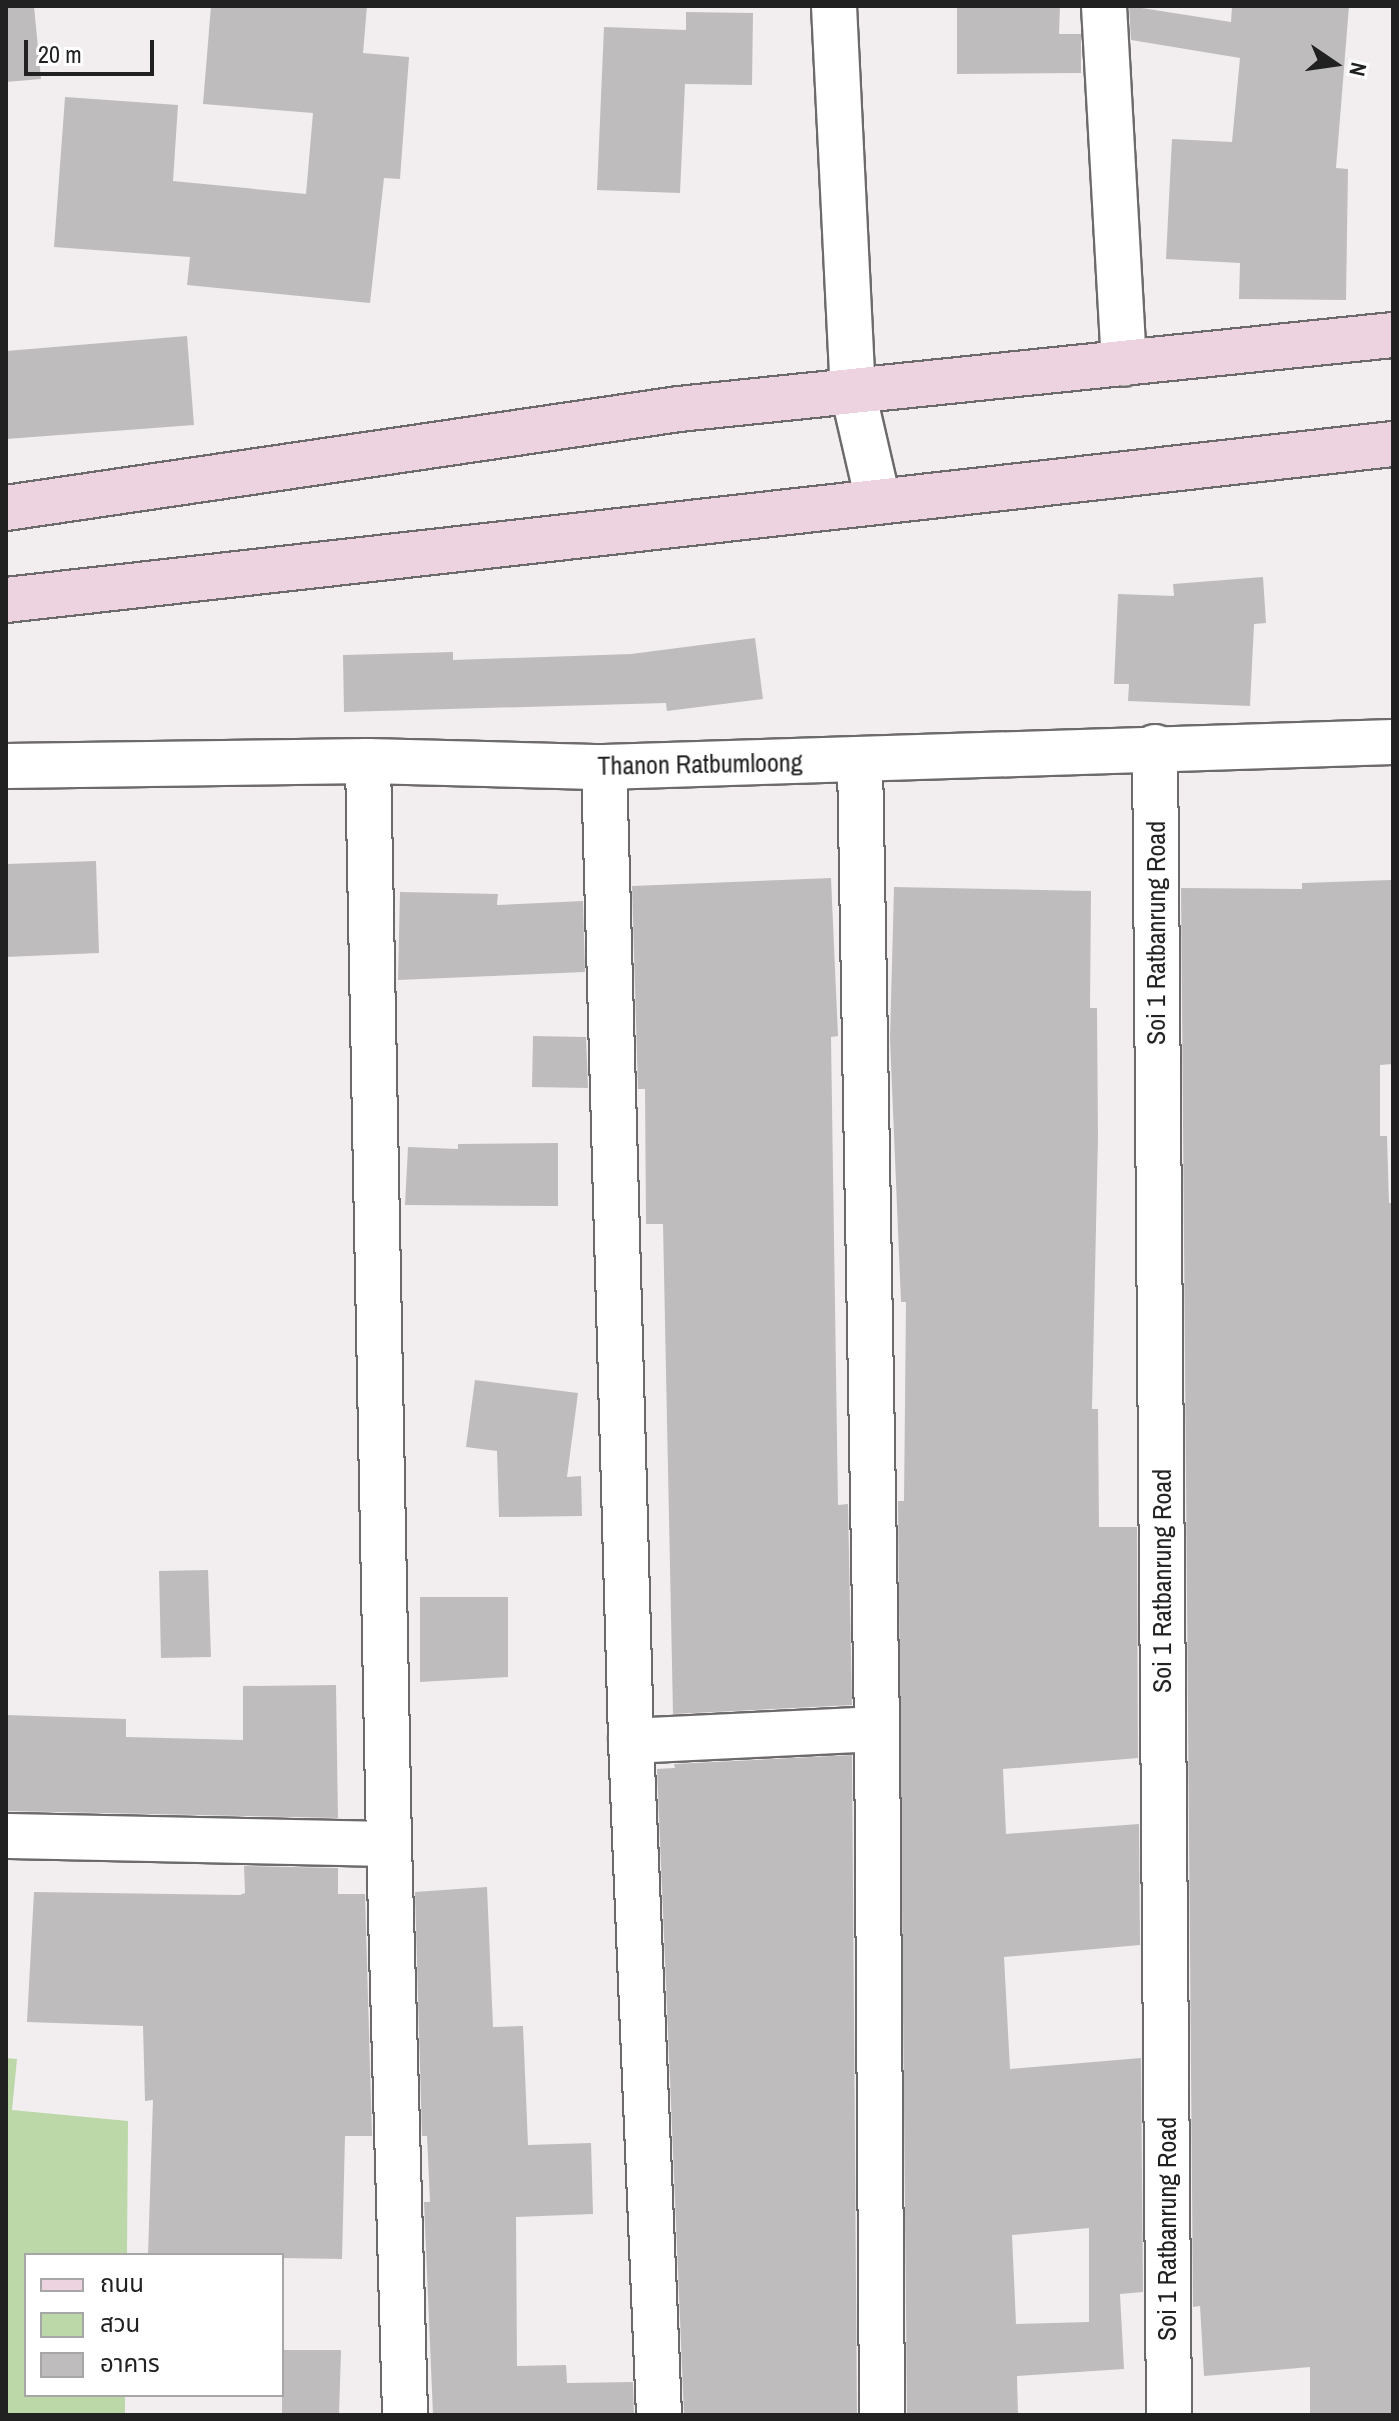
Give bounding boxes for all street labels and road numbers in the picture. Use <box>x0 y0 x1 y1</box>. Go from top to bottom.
street label: Thanon Ratbumloong <box>597 747 803 781</box>
street label: Soi 1 Ratbanrung Road <box>1140 821 1172 1045</box>
street label: Soi 1 Ratbanrung Road <box>1146 1469 1178 1693</box>
street label: Soi 1 Ratbanrung Road <box>1151 2117 1183 2341</box>

